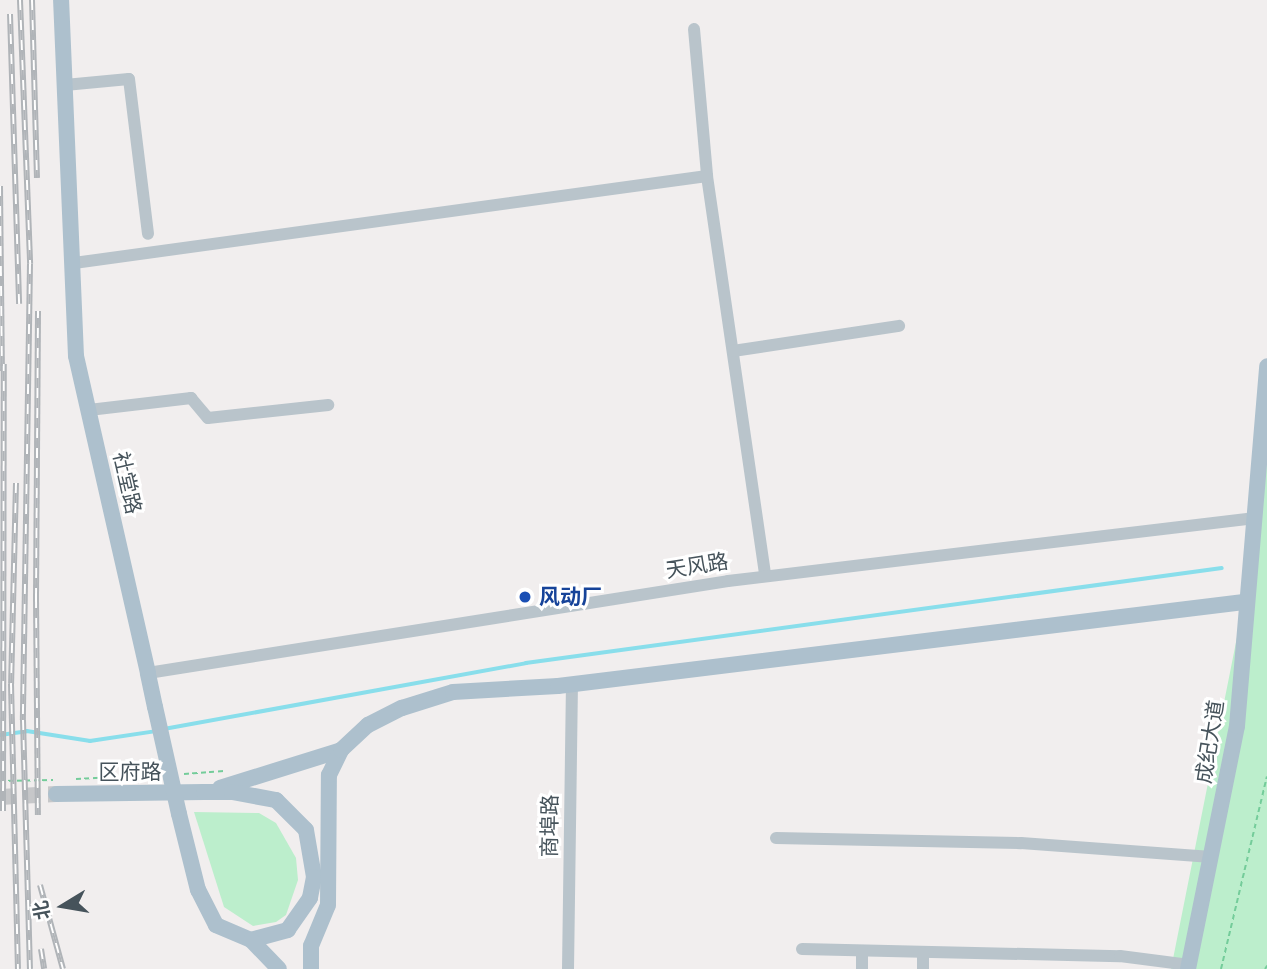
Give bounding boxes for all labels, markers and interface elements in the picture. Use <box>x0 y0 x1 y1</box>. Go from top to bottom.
street label: 社堂路 <box>108 449 146 517</box>
street label: 天风路 <box>664 549 730 583</box>
place label: 风动厂 <box>539 584 602 610</box>
marker: 风动厂 <box>517 589 533 605</box>
street label: 成纪大道 <box>1191 699 1229 785</box>
street label: 区府路 <box>99 759 161 785</box>
street label: 商埠路 <box>537 794 563 858</box>
north arrow <box>28 871 98 941</box>
text: 北 <box>30 899 54 921</box>

